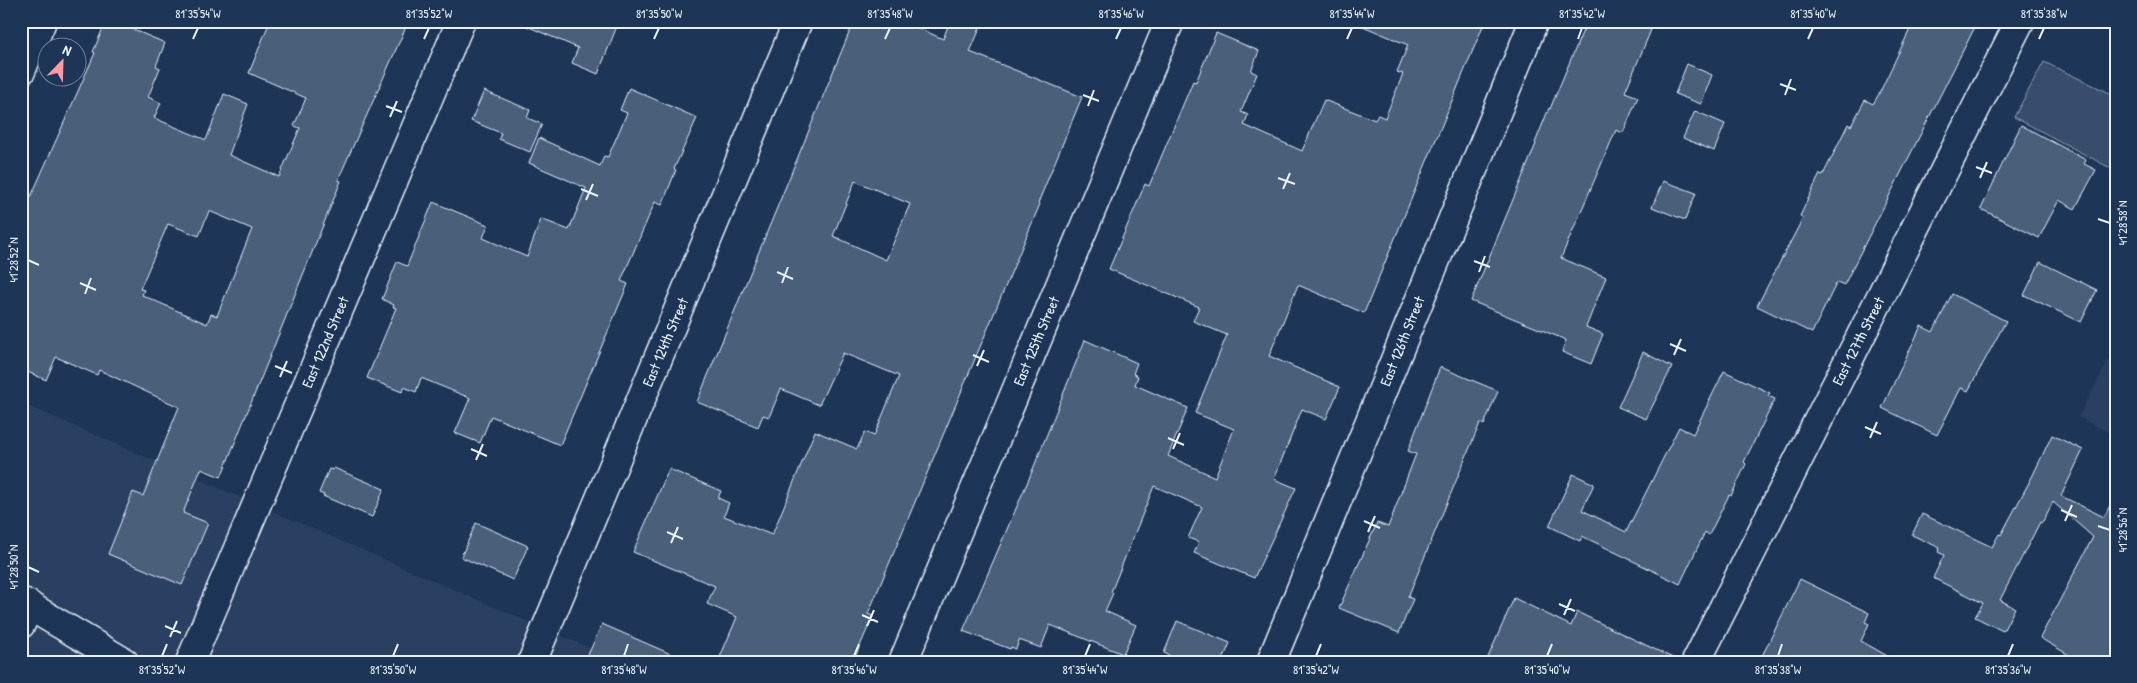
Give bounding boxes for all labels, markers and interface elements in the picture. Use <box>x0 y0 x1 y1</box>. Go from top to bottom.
text: 81°35'54"W <box>175 5 221 22</box>
text: 81°35'52"W <box>406 5 453 22</box>
text: 81°35'50"W <box>636 5 683 22</box>
text: 81°35'48"W <box>867 5 913 22</box>
text: 81°35'46"W <box>1098 5 1144 22</box>
text: 81°35'44"W <box>1330 5 1375 22</box>
text: 81°35'42"W <box>1559 5 1606 22</box>
text: 81°35'40"W <box>1790 5 1836 22</box>
text: 81°35'38"W <box>2021 5 2068 22</box>
north arrow <box>38 38 88 88</box>
text: N <box>60 39 75 60</box>
text: 41°28'58"N <box>2114 201 2131 245</box>
text: 41°28'52"N <box>5 237 22 283</box>
street label: East 122nd Street <box>296 292 354 391</box>
street label: East 125th Street <box>1008 292 1065 389</box>
street label: East 126th Street <box>1374 292 1430 389</box>
street label: East 127th Street <box>1827 292 1890 389</box>
street label: East 124th Street <box>637 293 694 390</box>
text: 41°28'56"N <box>2114 508 2131 552</box>
text: 41°28'50"N <box>5 545 22 589</box>
text: 81°35'52"W <box>139 661 186 678</box>
text: 81°35'50"W <box>370 661 417 678</box>
text: 81°35'48"W <box>601 661 647 678</box>
text: 81°35'46"W <box>831 661 877 678</box>
text: 81°35'44"W <box>1063 661 1108 678</box>
text: 81°35'42"W <box>1293 661 1340 678</box>
text: 81°35'40"W <box>1524 661 1570 678</box>
text: 81°35'38"W <box>1755 661 1802 678</box>
text: 81°35'36"W <box>1985 661 2032 678</box>

